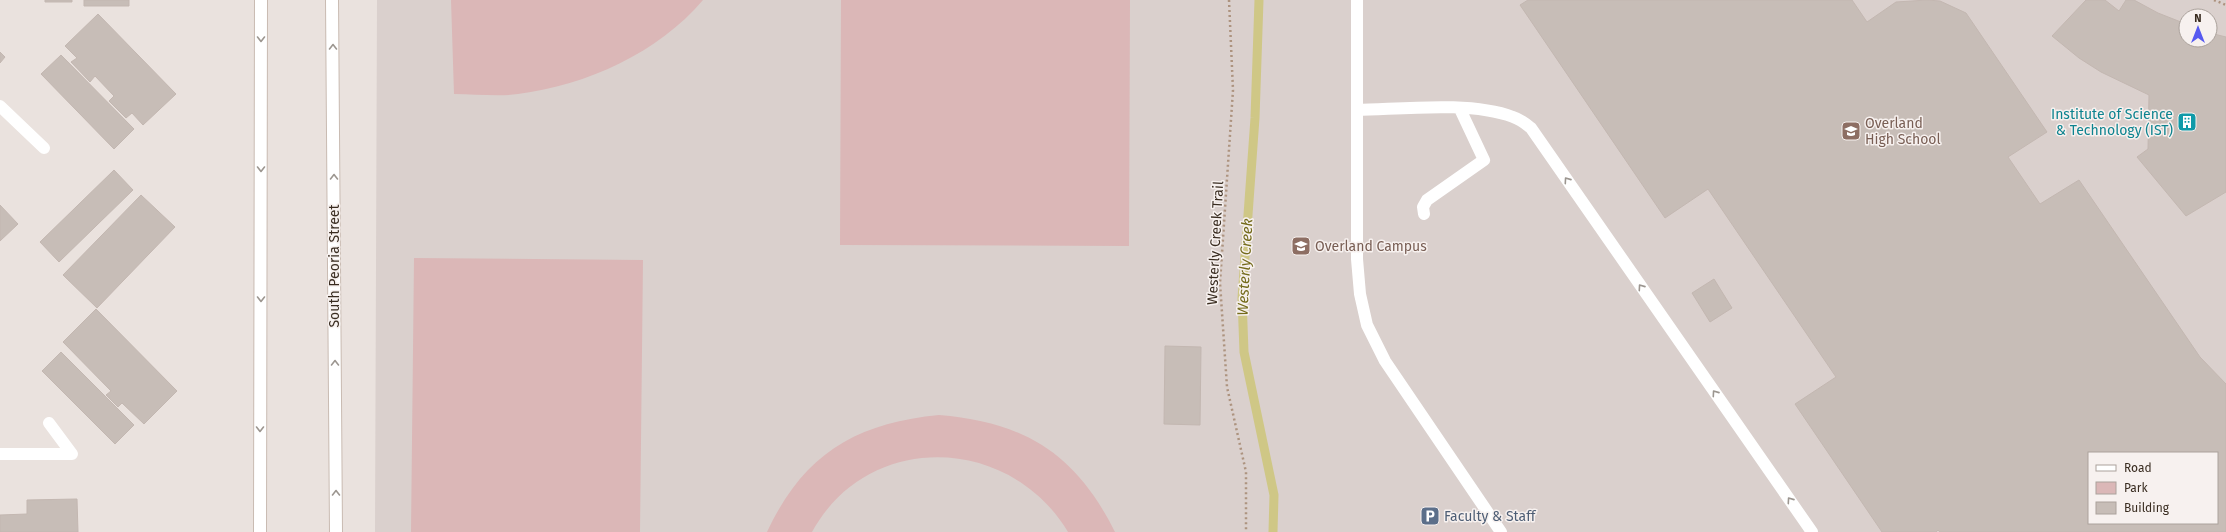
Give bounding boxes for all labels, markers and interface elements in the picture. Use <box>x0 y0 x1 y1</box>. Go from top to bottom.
north arrow <box>2178 8 2218 48</box>
text: N <box>2194 12 2202 25</box>
one-way arrow <box>257 36 265 42</box>
one-way arrow <box>329 44 337 50</box>
place label: Institute of Science & Technology (IST) <box>2051 106 2173 139</box>
building icon: Institute of Science & Technology (IST) <box>2176 111 2198 133</box>
place label: Overland High School <box>1865 115 1941 148</box>
school or university icon: Overland High School <box>1840 120 1862 142</box>
one-way arrow <box>257 166 265 172</box>
one-way arrow <box>330 174 338 180</box>
one-way arrow <box>1564 177 1572 184</box>
street label: Westerly Creek Trail <box>1204 181 1227 305</box>
street label: South Peoria Street <box>326 204 343 328</box>
water label: Westerly Creek <box>1233 218 1257 316</box>
school or university icon: Overland Campus <box>1290 235 1312 257</box>
place label: Overland Campus <box>1315 238 1427 255</box>
one-way arrow <box>1639 284 1646 291</box>
one-way arrow <box>256 296 265 302</box>
one-way arrow <box>331 360 339 366</box>
one-way arrow <box>1712 390 1720 397</box>
one-way arrow <box>256 426 264 432</box>
legend <box>2088 452 2218 524</box>
text: Road <box>2124 461 2152 475</box>
text: Park <box>2124 481 2148 495</box>
one-way arrow <box>332 490 340 496</box>
one-way arrow <box>1787 497 1795 504</box>
text: Building <box>2124 501 2170 515</box>
parking icon: Faculty & Staff <box>1419 505 1441 527</box>
place label: Faculty & Staff <box>1444 508 1537 525</box>

